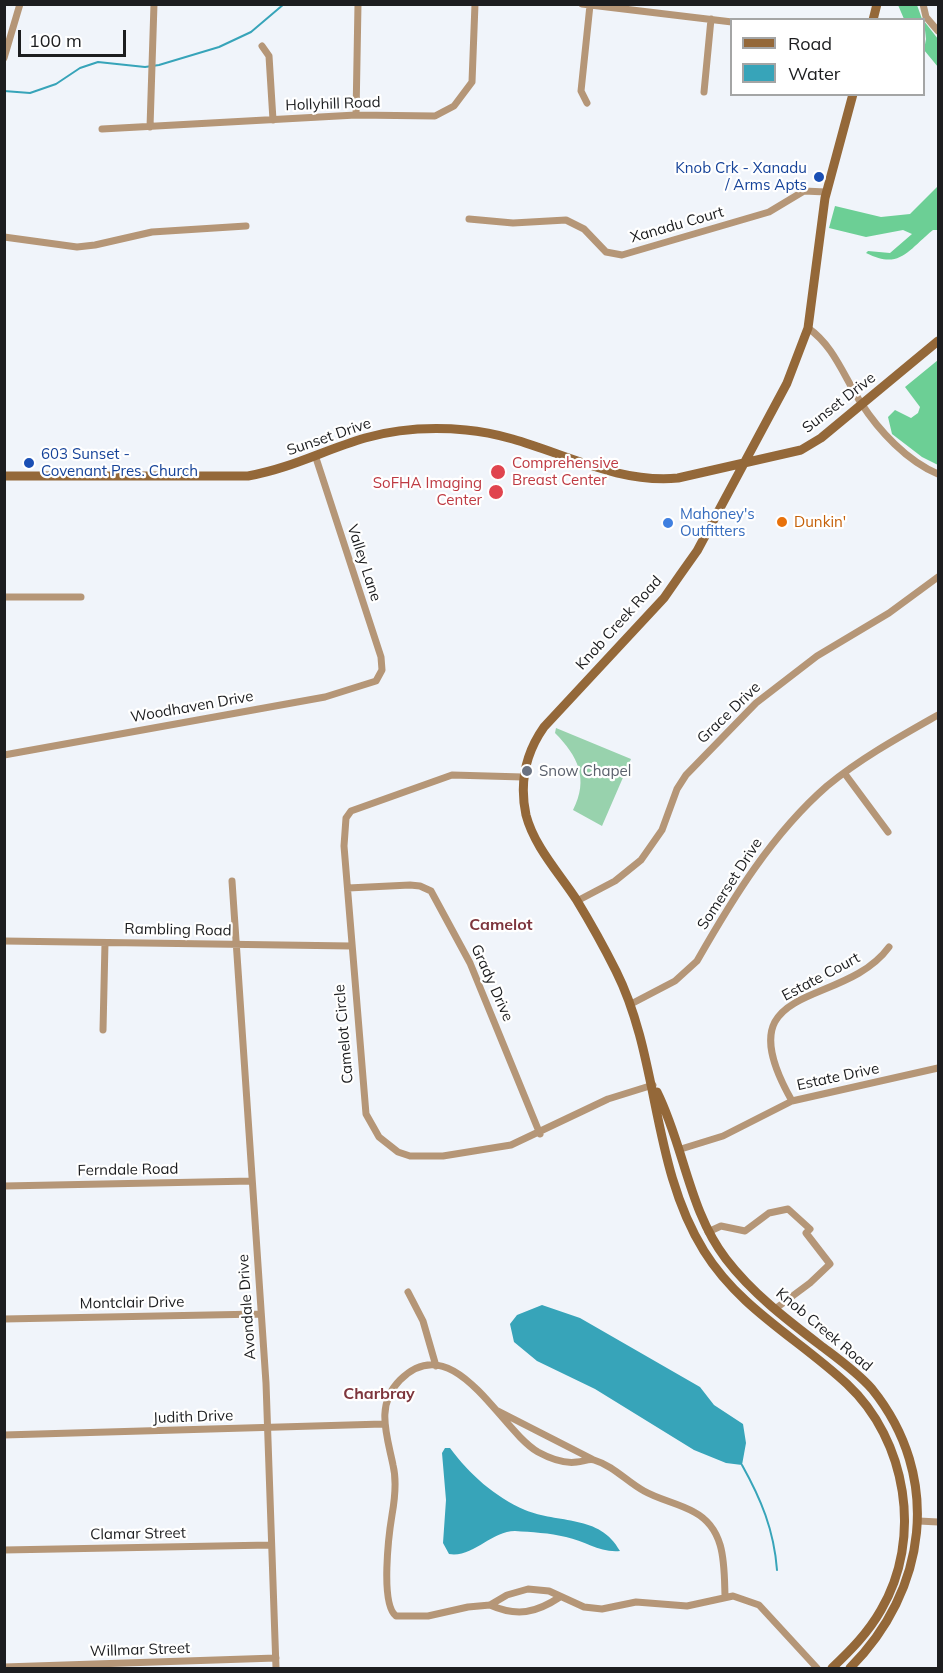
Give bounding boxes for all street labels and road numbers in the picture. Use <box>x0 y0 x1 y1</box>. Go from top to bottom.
street label: Hollyhill Road <box>285 93 381 115</box>
street label: Xanadu Court <box>628 203 726 247</box>
street label: Sunset Drive <box>799 369 879 437</box>
street label: Sunset Drive <box>285 414 373 460</box>
street label: Valley Lane <box>343 522 385 604</box>
street label: Knob Creek Road <box>572 572 666 674</box>
street label: Grace Drive <box>694 678 764 748</box>
street label: Woodhaven Drive <box>129 687 255 727</box>
street label: Somerset Drive <box>694 835 766 933</box>
street label: Rambling Road <box>124 920 232 940</box>
street label: Grady Drive <box>467 942 517 1024</box>
street label: Estate Court <box>779 949 863 1005</box>
street label: Camelot Circle <box>331 983 357 1085</box>
street label: Estate Drive <box>795 1059 881 1095</box>
street label: Ferndale Road <box>77 1160 179 1180</box>
street label: Avondale Drive <box>234 1254 260 1360</box>
street label: Knob Creek Road <box>772 1284 876 1376</box>
street label: Montclair Drive <box>80 1293 184 1313</box>
street label: Judith Drive <box>153 1407 233 1427</box>
street label: Clamar Street <box>90 1524 186 1544</box>
street label: Willmar Street <box>90 1639 190 1661</box>

